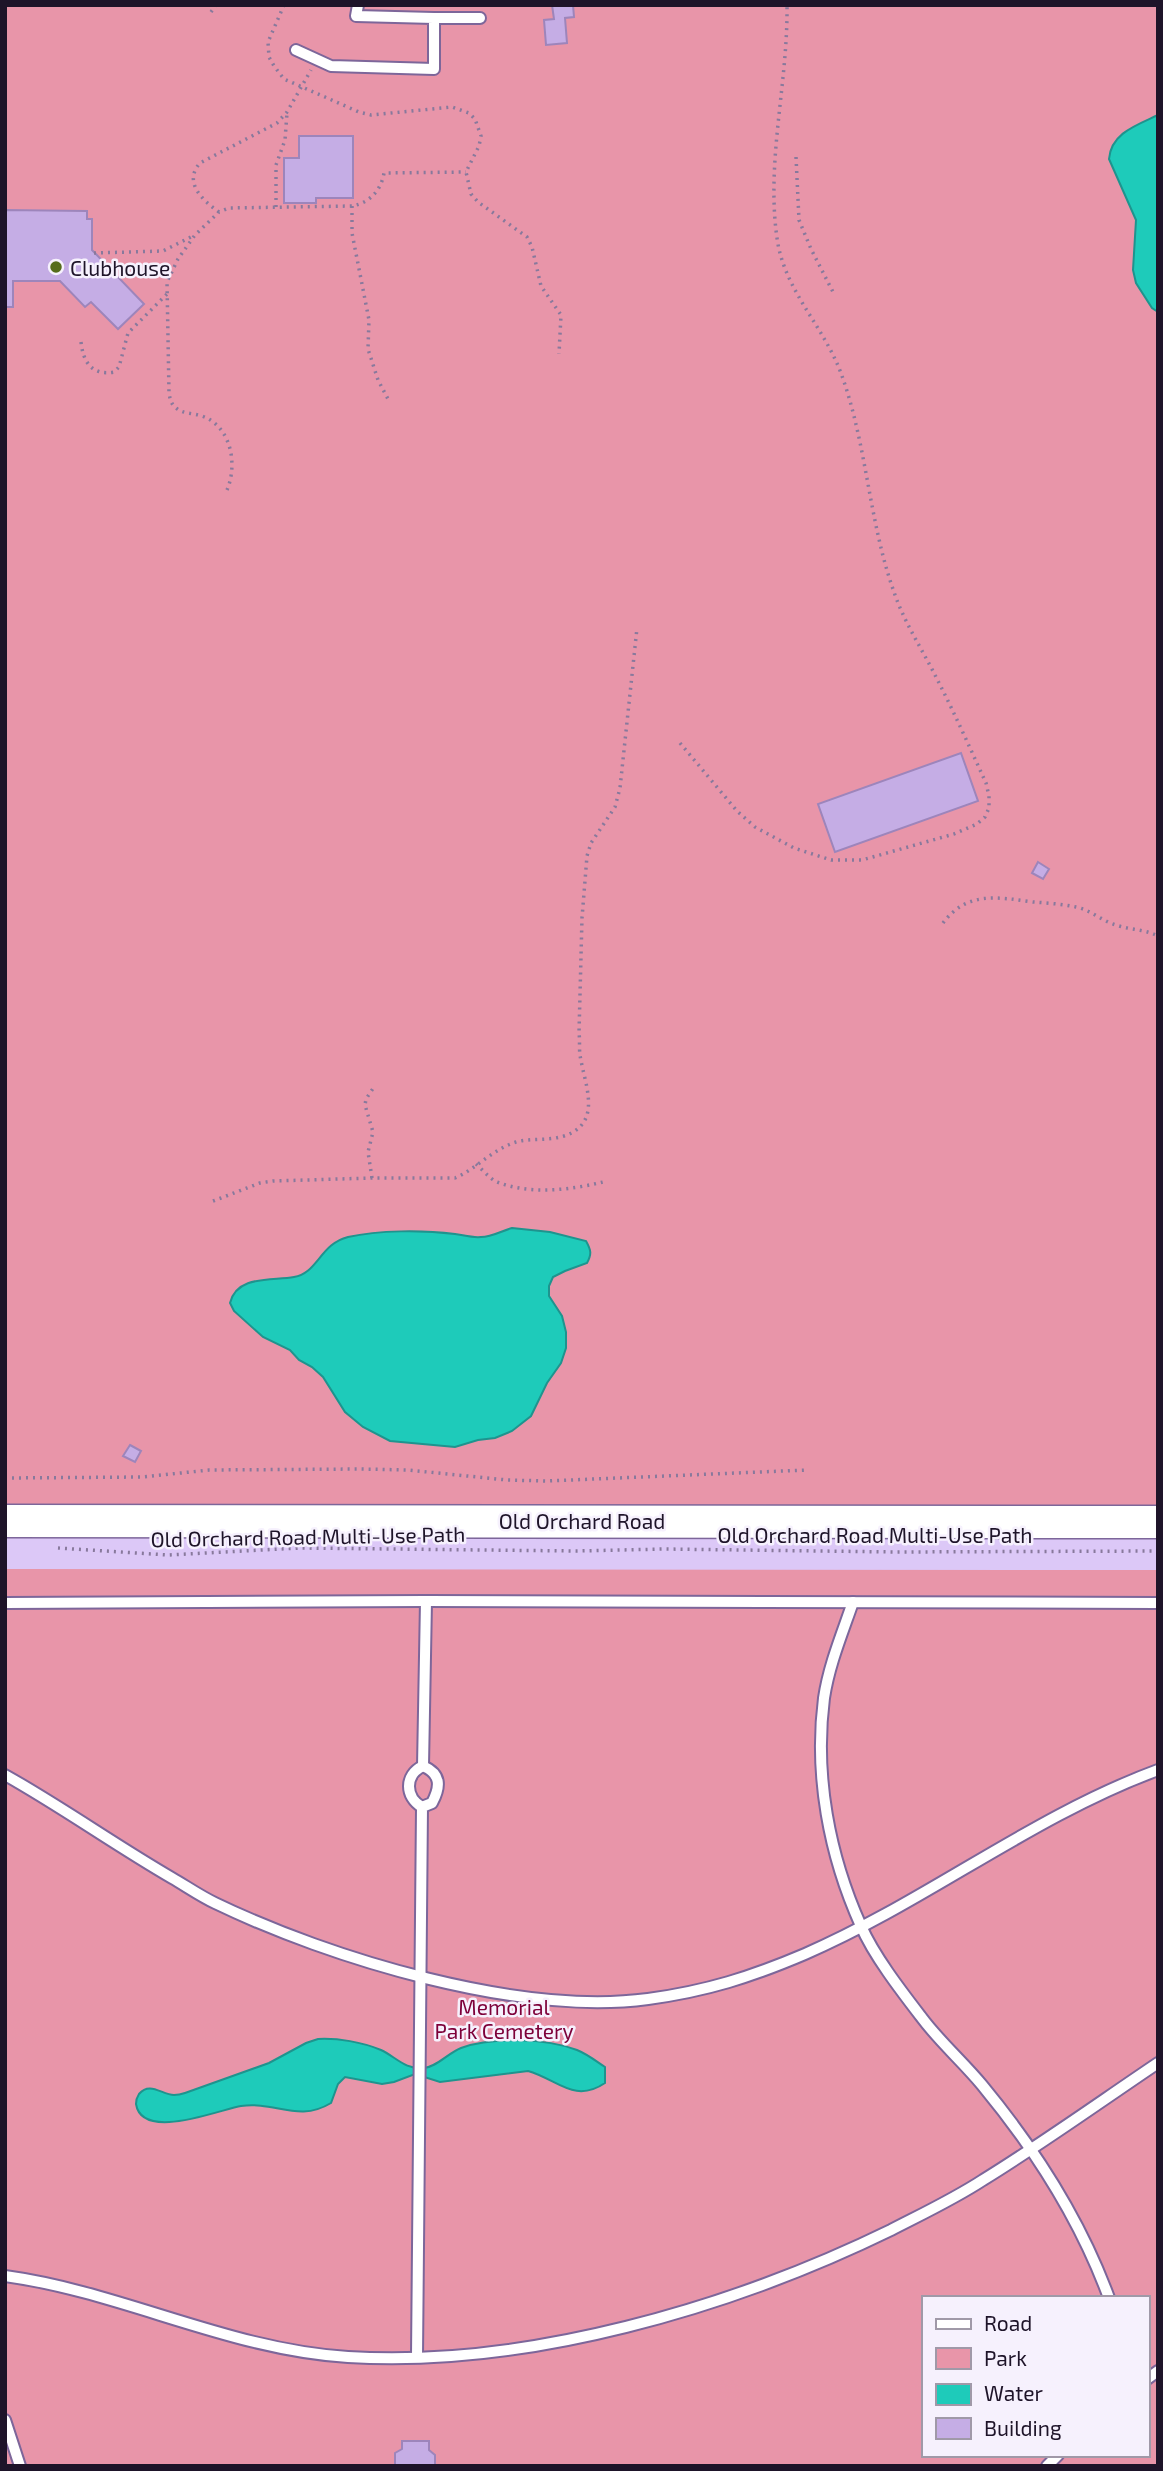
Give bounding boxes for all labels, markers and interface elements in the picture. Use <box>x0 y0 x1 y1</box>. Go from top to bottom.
place label: Clubhouse <box>70 255 170 280</box>
marker: Clubhouse <box>48 259 64 275</box>
street label: Old Orchard Road <box>499 1508 665 1533</box>
street label: Old Orchard Road Multi-Use Path <box>150 1521 466 1551</box>
street label: Old Orchard Road Multi-Use Path <box>718 1522 1032 1547</box>
park label: Memorial Park Cemetery <box>434 1994 574 2043</box>
legend <box>922 2296 1149 2457</box>
text: Road <box>984 2310 1032 2335</box>
text: Park <box>984 2345 1027 2370</box>
text: Water <box>984 2380 1043 2405</box>
text: Building <box>984 2415 1062 2440</box>

